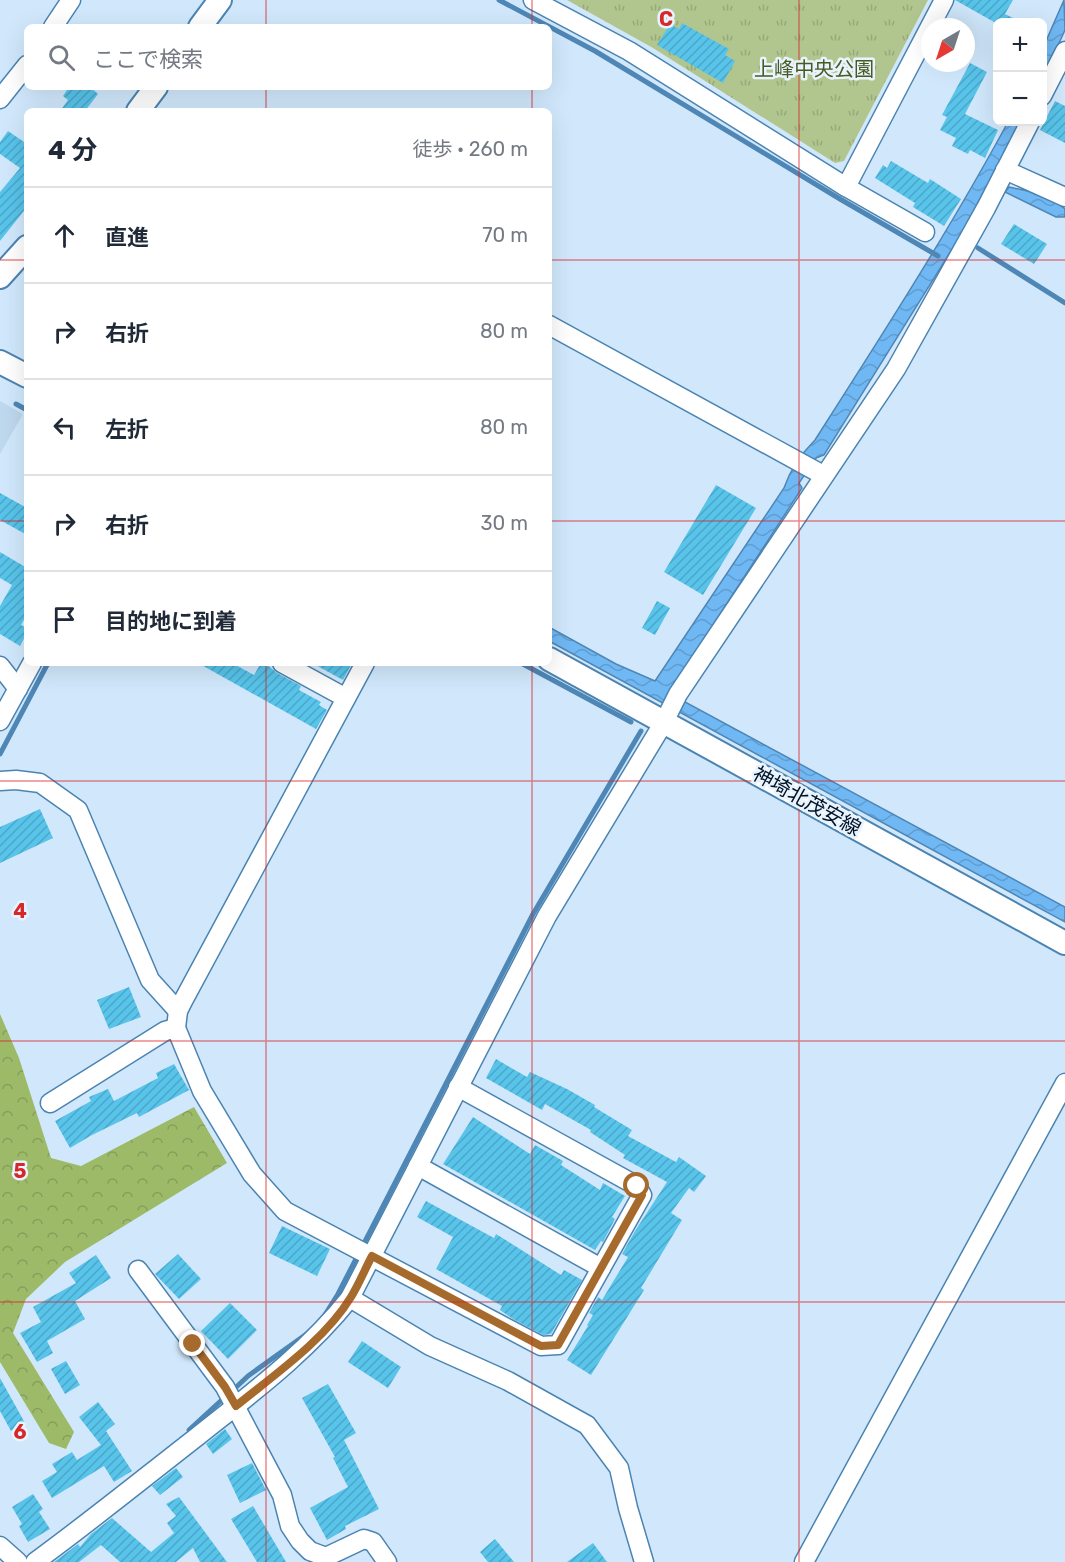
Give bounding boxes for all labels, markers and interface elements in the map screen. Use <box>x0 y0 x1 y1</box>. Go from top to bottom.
text: C <box>659 7 673 31</box>
north arrow <box>921 18 975 72</box>
map controls <box>993 18 1047 126</box>
button: + <box>993 18 1047 72</box>
search box <box>24 24 552 90</box>
icon: search <box>45 41 78 74</box>
text: ここで検索 <box>93 46 203 73</box>
park label: 上峰中央公園 <box>754 57 874 81</box>
button: − <box>993 72 1047 126</box>
text: 4 分 <box>48 135 97 166</box>
text: 徒歩 · 260 m <box>412 137 528 161</box>
icon: ahead <box>48 219 81 252</box>
text: 70 m <box>482 223 528 247</box>
text: 直進 <box>105 224 149 251</box>
icon: right <box>48 315 81 348</box>
text: 80 m <box>480 319 528 343</box>
text: 右折 <box>105 320 149 347</box>
icon: left <box>48 411 81 444</box>
text: 80 m <box>480 415 528 439</box>
text: 左折 <box>105 416 149 443</box>
icon: right <box>48 507 81 540</box>
text: 30 m <box>481 511 528 535</box>
text: 右折 <box>105 512 149 539</box>
icon: arrive <box>48 603 81 636</box>
text: 目的地に到着 <box>105 608 237 635</box>
street label: 神埼北茂安線 <box>749 761 865 841</box>
text: 4 <box>13 899 27 923</box>
text: 5 <box>14 1159 27 1183</box>
route start <box>623 1172 649 1198</box>
route end <box>179 1330 205 1356</box>
text: 6 <box>13 1420 27 1444</box>

